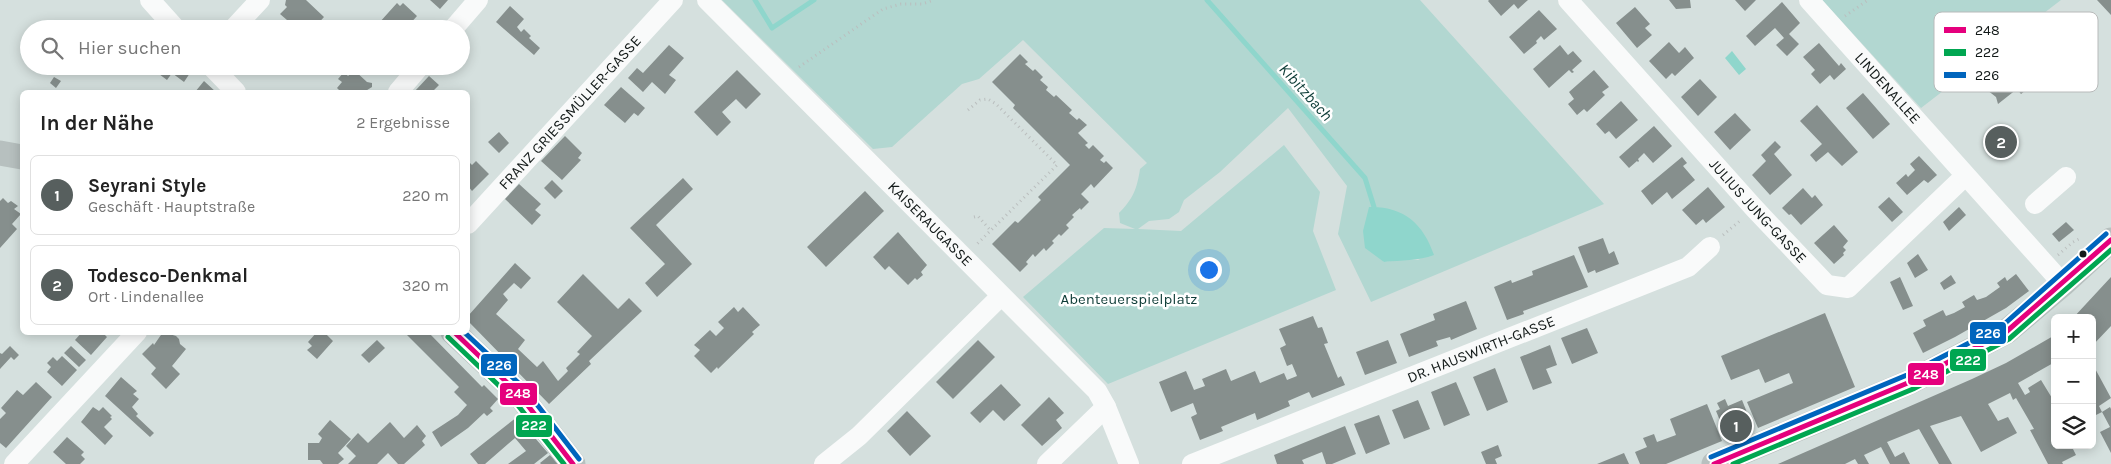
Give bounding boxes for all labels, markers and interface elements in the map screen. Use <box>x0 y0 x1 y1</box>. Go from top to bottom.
legend <box>1934 12 2098 92</box>
search box <box>20 20 470 75</box>
text: 248 <box>1975 22 2000 39</box>
street label: FRANZ GRIESSMÜLLER-GASSE <box>495 32 645 193</box>
icon: search <box>38 34 66 62</box>
text: Hier suchen <box>78 37 181 59</box>
text: 222 <box>1975 44 1999 61</box>
street label: LINDENALLEE <box>1851 49 1924 127</box>
water label: Kibitzbach <box>1275 59 1337 125</box>
text: 226 <box>1975 67 1999 84</box>
text: In der Nähe <box>40 111 154 135</box>
text: 2 Ergebnisse <box>356 113 450 132</box>
pin: 2 <box>1985 123 2017 161</box>
street label: JULIUS JUNG-GASSE <box>1705 155 1811 267</box>
text: Seyrani Style <box>88 175 206 197</box>
street label: KAISERAUGASSE <box>884 178 976 270</box>
text: 1 <box>54 186 60 205</box>
text: 220 m <box>402 186 449 205</box>
text: Geschäft · Hauptstraße <box>88 197 255 216</box>
unlabelled marker <box>2078 249 2088 259</box>
your location <box>1196 257 1222 283</box>
text: Todesco-Denkmal <box>88 265 248 287</box>
text: 2 <box>52 276 62 295</box>
text: 320 m <box>402 276 449 295</box>
text: Ort · Lindenallee <box>88 287 204 306</box>
park label: Abenteuerspielplatz <box>1061 290 1197 308</box>
street label: DR. HAUSWIRTH-GASSE <box>1405 312 1557 387</box>
map controls <box>2051 314 2096 449</box>
button: + <box>2051 314 2096 359</box>
line badge: 226 <box>1969 321 2007 345</box>
text: 226 <box>1975 325 2001 342</box>
line badge: 222 <box>1949 348 1987 372</box>
text: 222 <box>1955 352 1981 369</box>
line badge: 226 <box>480 353 518 377</box>
text: 226 <box>486 357 512 374</box>
button: − <box>2051 359 2096 404</box>
line badge: 248 <box>1907 362 1945 386</box>
text: 248 <box>1913 366 1939 383</box>
line badge: 248 <box>499 382 538 406</box>
text: 248 <box>505 385 531 402</box>
button: layers <box>2051 404 2096 449</box>
pin: 1 <box>1720 407 1752 445</box>
line badge: 222 <box>515 414 553 438</box>
text: 222 <box>521 417 547 434</box>

